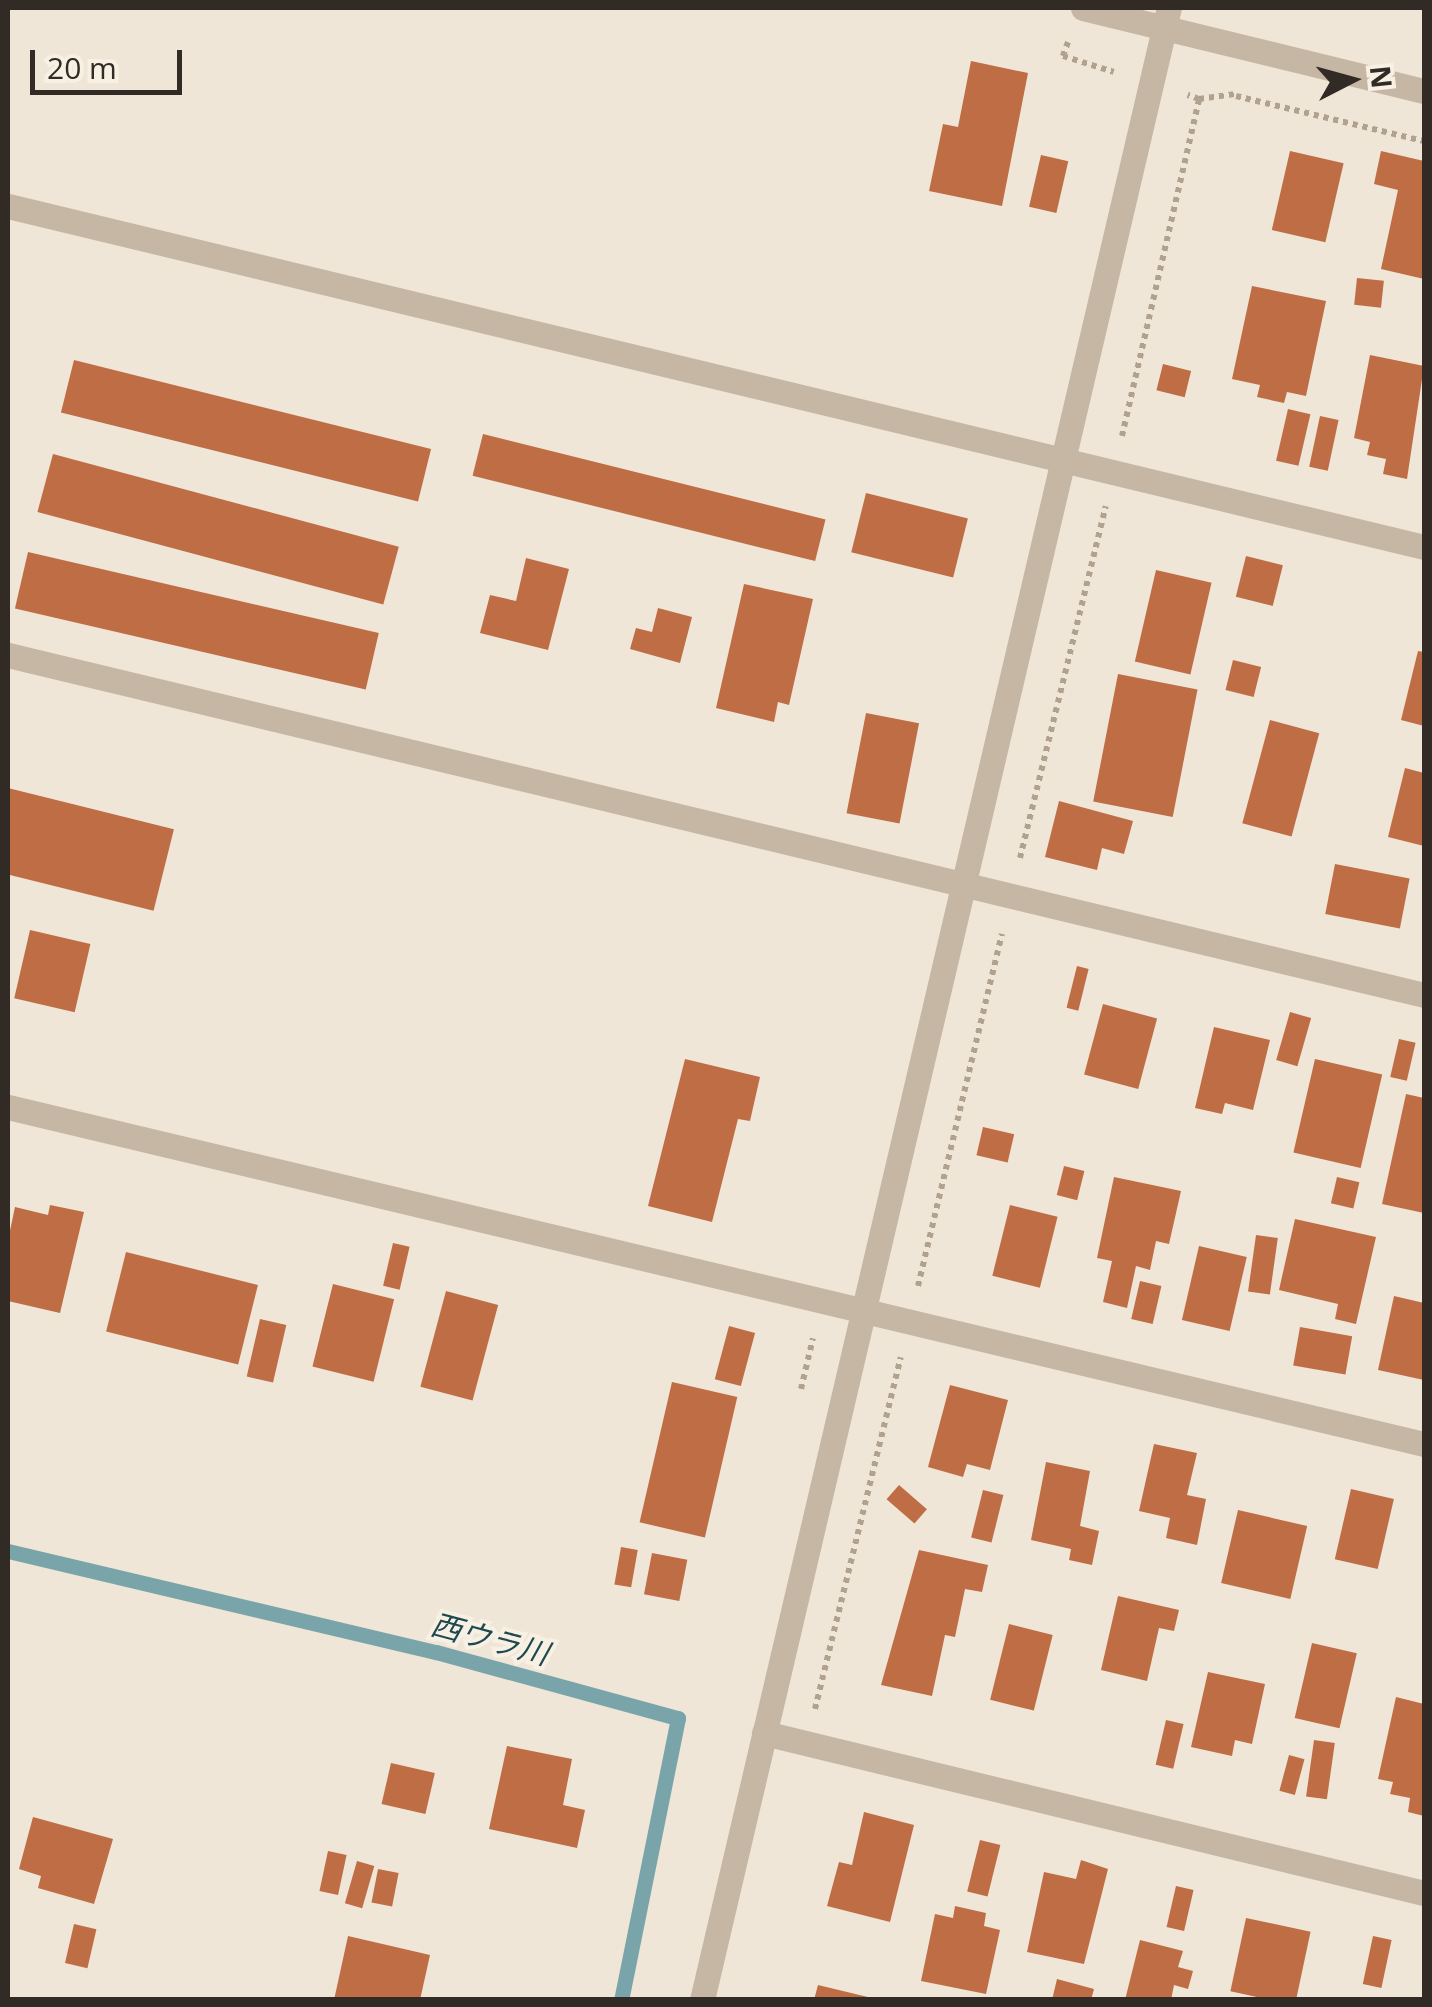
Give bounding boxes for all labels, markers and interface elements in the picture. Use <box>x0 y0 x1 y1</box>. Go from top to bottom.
scale bar <box>35 30 188 92</box>
north arrow <box>1302 30 1402 130</box>
text: 20 m <box>47 47 117 88</box>
text: N <box>1362 64 1402 90</box>
water label: 西ウラ川 <box>427 1606 553 1672</box>

